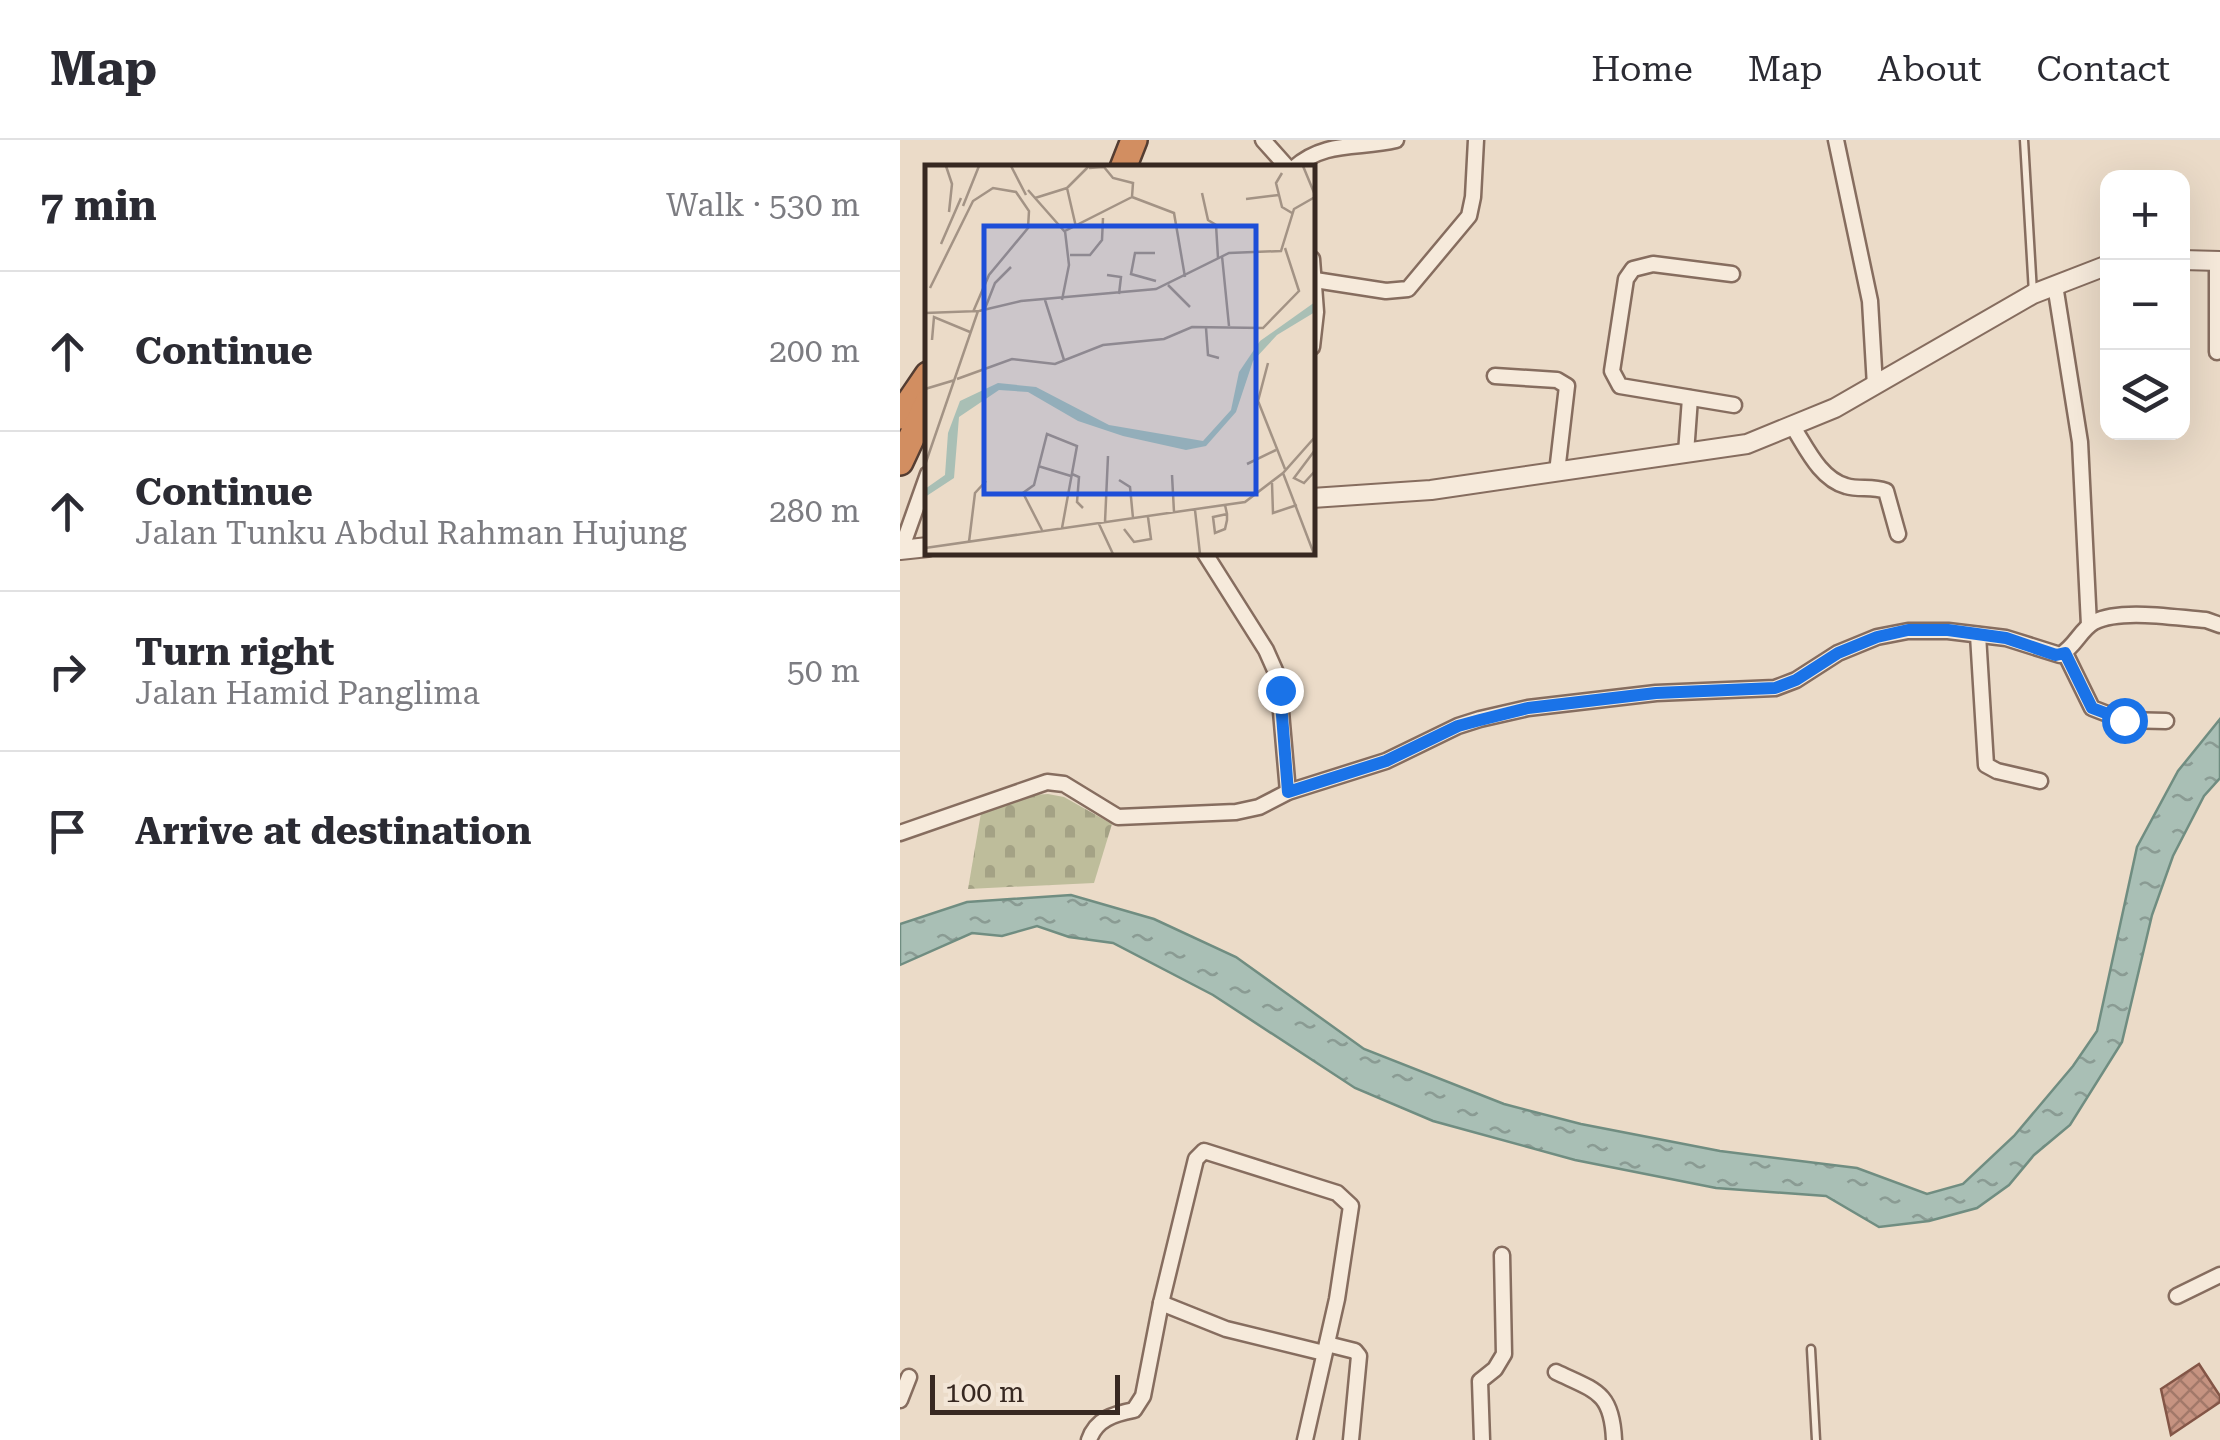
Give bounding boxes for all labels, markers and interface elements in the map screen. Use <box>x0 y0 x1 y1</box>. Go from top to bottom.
text: Map <box>50 41 157 97</box>
text: Home <box>1591 49 1693 90</box>
text: Map <box>1748 49 1823 90</box>
text: About <box>1878 49 1982 90</box>
text: Contact <box>2037 49 2170 90</box>
inset map <box>925 165 1315 555</box>
map controls <box>2100 170 2190 440</box>
button: + <box>2100 170 2190 260</box>
text: 7 min <box>40 181 157 230</box>
text: Walk · 530 m <box>666 186 860 224</box>
button: − <box>2100 260 2190 350</box>
icon: ahead <box>40 324 95 379</box>
text: Continue <box>135 329 313 373</box>
text: 200 m <box>769 332 860 370</box>
button: layers <box>2100 350 2190 440</box>
text: Continue <box>135 470 313 514</box>
icon: ahead <box>40 484 95 539</box>
text: 280 m <box>769 492 860 530</box>
text: Jalan Tunku Abdul Rahman Hujung <box>135 514 687 552</box>
text: Turn right <box>135 630 334 674</box>
icon: right <box>40 644 95 699</box>
text: 50 m <box>787 652 860 690</box>
route end <box>1258 668 1304 714</box>
text: Jalan Hamid Panglima <box>135 674 480 712</box>
route start <box>2102 698 2148 744</box>
icon: arrive <box>40 804 95 859</box>
text: Arrive at destination <box>135 809 531 853</box>
scale bar <box>930 1370 1120 1414</box>
text: 100 m <box>945 1376 1025 1409</box>

